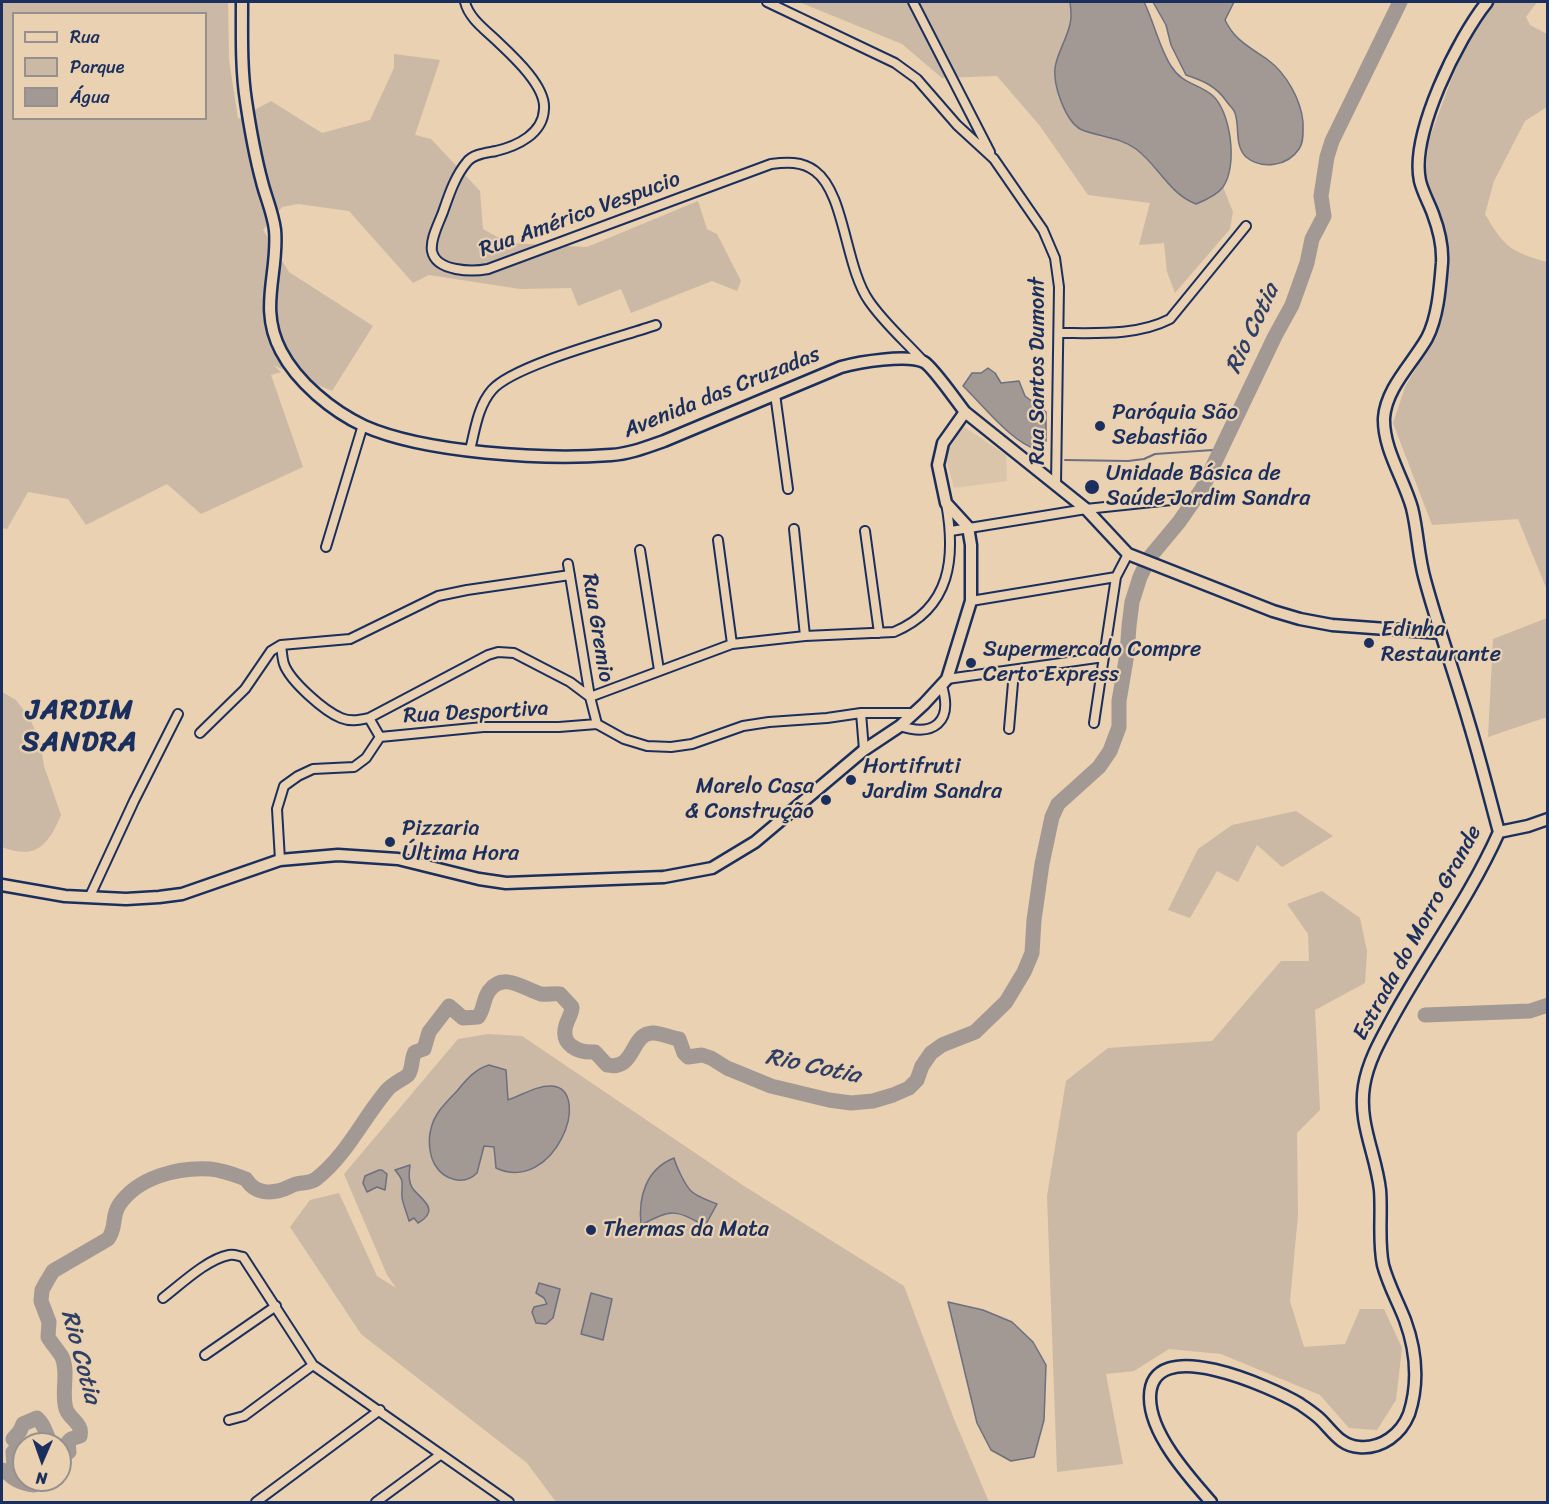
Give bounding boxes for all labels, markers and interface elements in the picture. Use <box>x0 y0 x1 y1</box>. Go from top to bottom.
legend <box>12 12 207 120</box>
text: Rua <box>70 21 100 53</box>
text: Parque <box>70 51 124 83</box>
text: Água <box>70 81 110 113</box>
street label: Rua Américo Vespucio <box>476 166 684 264</box>
street label: Rua Santos Dumont <box>1025 277 1051 465</box>
water label: Rio Cotia <box>1220 279 1286 379</box>
street label: Avenida das Cruzadas <box>620 342 824 444</box>
place label: Paróquia São Sebastião <box>1112 400 1238 452</box>
marker: Paróquia São Sebastião <box>1093 419 1107 433</box>
place label: Unidade Básica de Saúde Jardim Sandra <box>1106 461 1310 512</box>
marker: Unidade Básica de Saúde Jardim Sandra <box>1083 478 1101 496</box>
street label: Rua Gremio <box>575 572 619 684</box>
place label: Edinha Restaurante <box>1381 617 1501 668</box>
marker: Edinha Restaurante <box>1362 636 1376 650</box>
place label: Supermercado Compre Certo Express <box>983 637 1201 688</box>
marker: Supermercado Compre Certo Express <box>964 656 978 670</box>
district label: JARDIM SANDRA <box>22 694 138 760</box>
street label: Rua Desportiva <box>403 696 549 730</box>
place label: Hortifruti Jardim Sandra <box>863 754 1002 806</box>
marker: Hortifruti Jardim Sandra <box>844 773 858 787</box>
place label: Marelo Casa & Construção <box>685 774 814 825</box>
marker: Marelo Casa & Construção <box>819 793 833 807</box>
place label: Pizzaria Última Hora <box>402 816 519 867</box>
street label: Estrada do Morro Grande <box>1348 821 1488 1045</box>
marker: Pizzaria Última Hora <box>383 835 397 849</box>
water label: Rio Cotia <box>763 1043 863 1091</box>
place label: Thermas da Mata <box>603 1217 769 1243</box>
marker: Thermas da Mata <box>584 1223 598 1237</box>
water label: Rio Cotia <box>54 1307 106 1407</box>
north arrow <box>12 1432 72 1492</box>
text: N <box>35 1464 47 1493</box>

